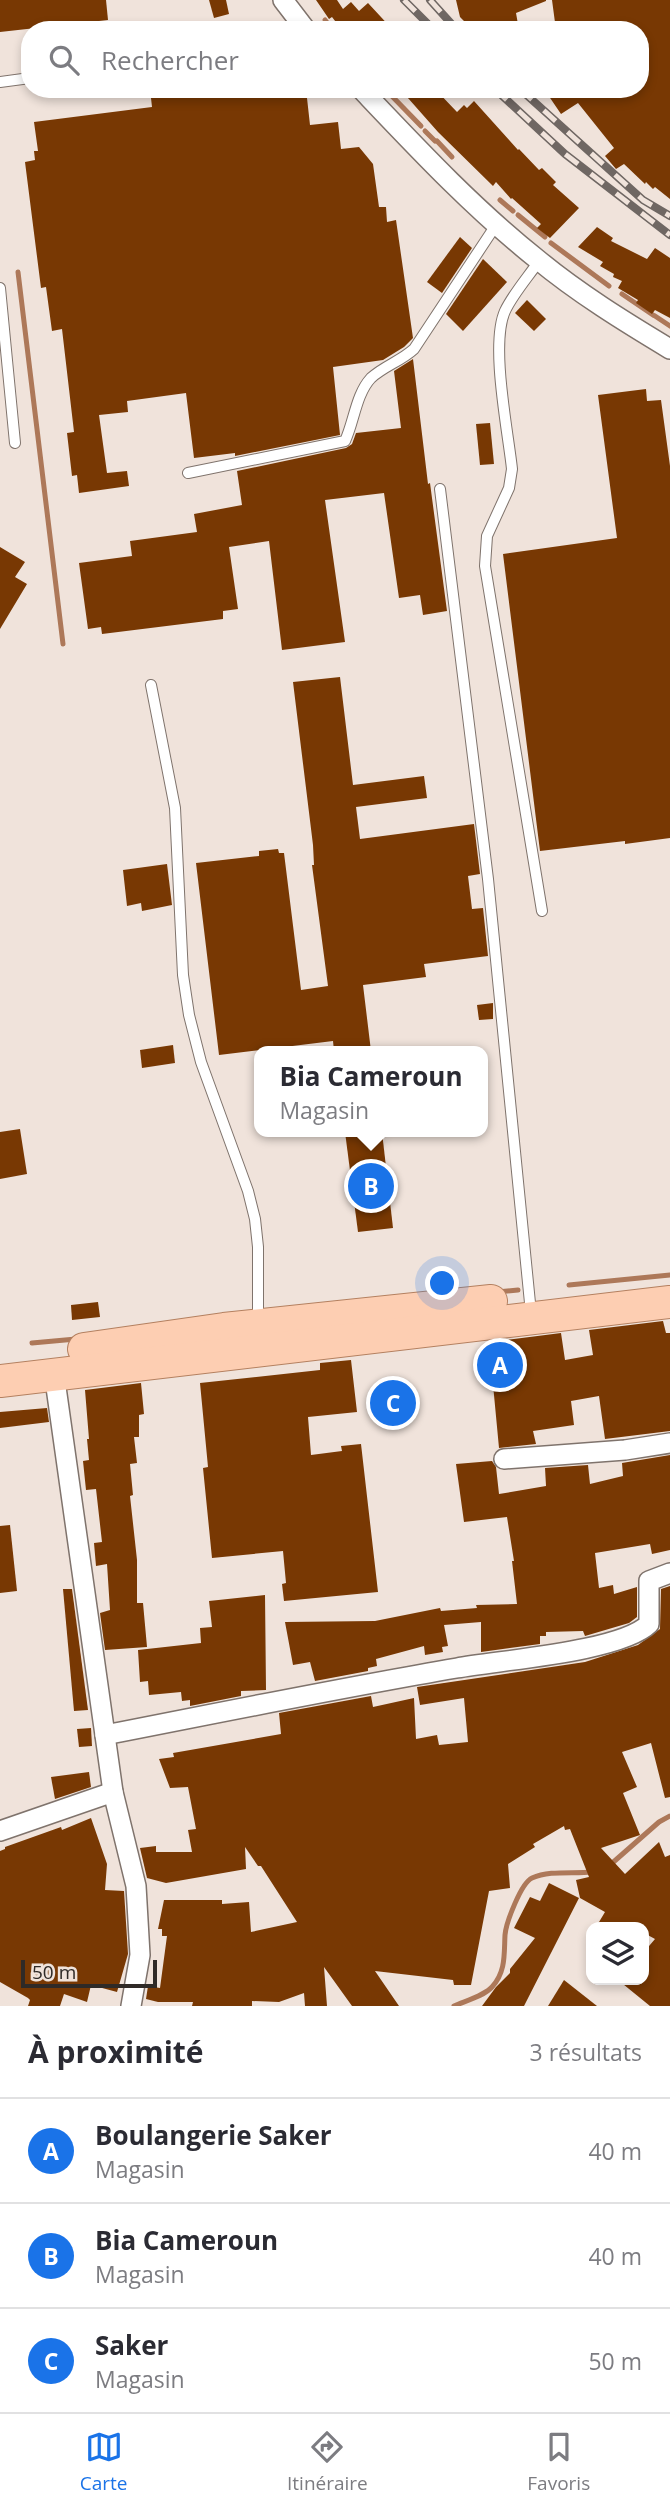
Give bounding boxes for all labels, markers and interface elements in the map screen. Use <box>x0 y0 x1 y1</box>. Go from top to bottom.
search box <box>21 21 649 98</box>
icon: search <box>45 41 83 79</box>
text: Rechercher <box>101 42 239 78</box>
popup <box>254 1046 488 1137</box>
text: Bia Cameroun <box>279 1058 463 1094</box>
text: Magasin <box>279 1094 369 1126</box>
pin: B <box>348 1160 394 1212</box>
your location <box>425 1266 459 1300</box>
pin: A <box>477 1339 523 1391</box>
pin: C <box>370 1377 416 1429</box>
map controls <box>586 1922 649 1985</box>
button: layers <box>586 1922 649 1985</box>
scale bar <box>21 1957 158 1989</box>
text: 50 m <box>32 1959 76 1985</box>
text: À proximité <box>28 2031 204 2072</box>
text: 3 résultats <box>530 2036 642 2068</box>
text: Boulangerie Saker <box>95 2117 332 2153</box>
text: A <box>43 2135 59 2167</box>
text: 40 m <box>588 2135 642 2167</box>
text: Magasin <box>95 2153 185 2185</box>
text: Bia Cameroun <box>95 2222 278 2258</box>
text: B <box>43 2240 59 2272</box>
text: 40 m <box>588 2240 642 2272</box>
text: Magasin <box>95 2258 185 2290</box>
text: Saker <box>95 2327 168 2363</box>
text: C <box>44 2345 58 2377</box>
text: 50 m <box>588 2345 642 2377</box>
text: Magasin <box>95 2363 185 2395</box>
tab: Carte <box>80 2428 128 2496</box>
tab: Itinéraire <box>287 2428 368 2496</box>
tab: Favoris <box>527 2428 590 2496</box>

